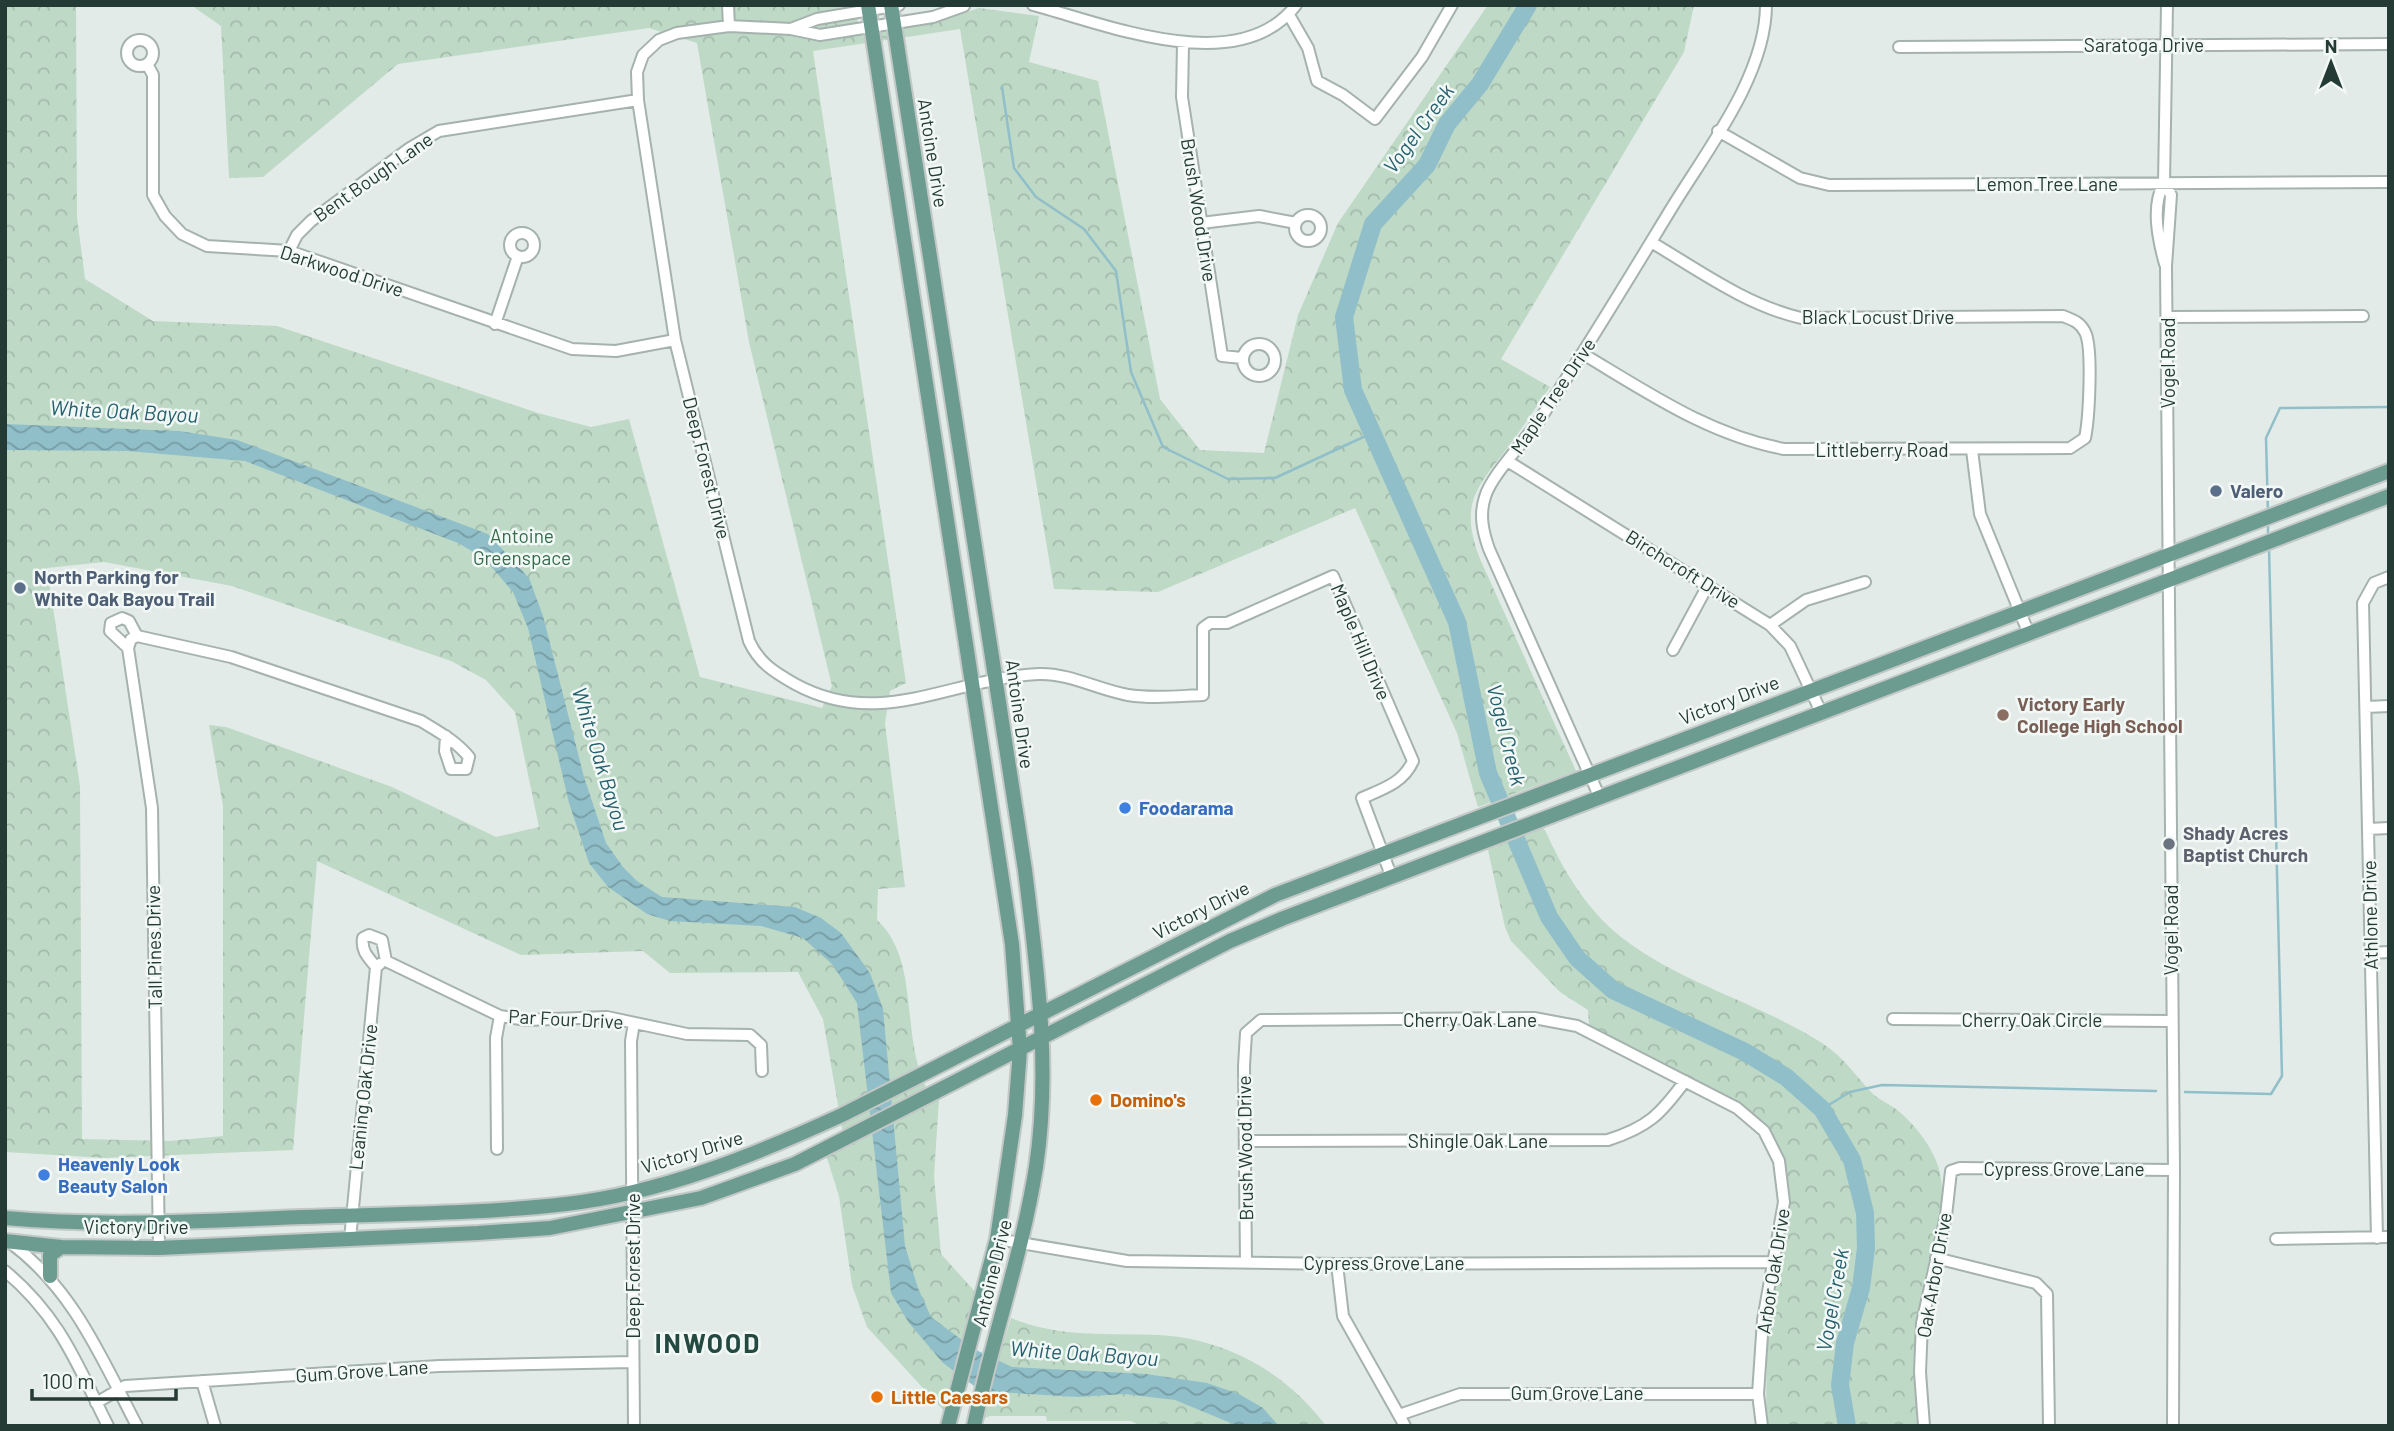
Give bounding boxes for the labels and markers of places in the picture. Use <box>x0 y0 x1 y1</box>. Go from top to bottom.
place label: Valero <box>2230 479 2283 502</box>
marker: Valero <box>2208 483 2224 499</box>
place label: North Parking for White Oak Bayou Trail <box>34 565 215 610</box>
marker: North Parking for White Oak Bayou Trail <box>12 580 28 596</box>
place label: Victory Early College High School <box>2017 692 2183 737</box>
marker: Victory Early College High School <box>1995 707 2011 723</box>
place label: Foodarama <box>1139 796 1234 819</box>
marker: Foodarama <box>1117 800 1133 816</box>
place label: Shady Acres Baptist Church <box>2183 821 2308 866</box>
marker: Shady Acres Baptist Church <box>2161 836 2177 852</box>
place label: Domino's <box>1110 1088 1186 1111</box>
marker: Domino's <box>1088 1092 1104 1108</box>
place label: Heavenly Look Beauty Salon <box>58 1152 180 1197</box>
marker: Heavenly Look Beauty Salon <box>36 1167 52 1183</box>
place label: Little Caesars <box>891 1385 1008 1408</box>
marker: Little Caesars <box>869 1389 885 1405</box>

